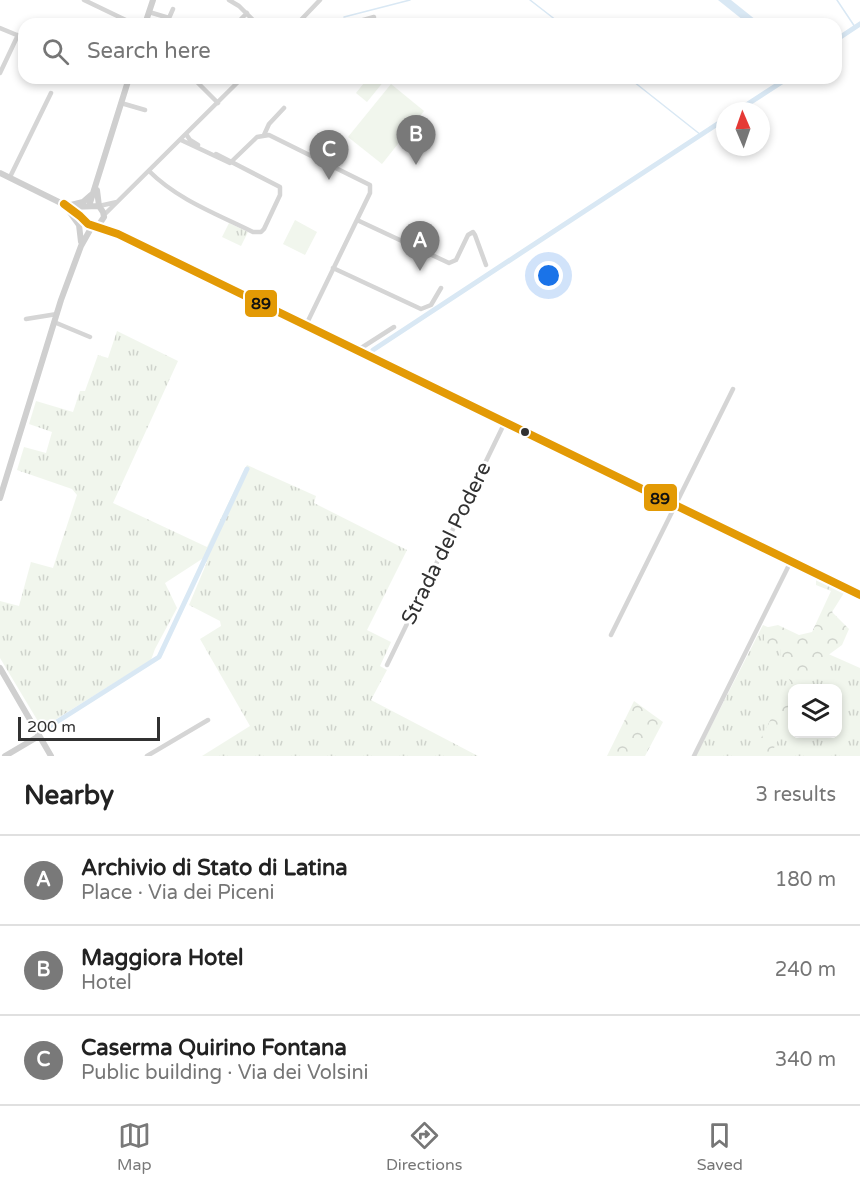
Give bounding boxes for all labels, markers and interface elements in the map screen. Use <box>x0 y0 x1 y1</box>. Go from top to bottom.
search box <box>18 18 842 84</box>
icon: search <box>39 35 72 68</box>
text: Search here <box>87 38 211 64</box>
north arrow <box>716 102 770 156</box>
pin: B <box>396 116 436 165</box>
pin: C <box>310 130 348 180</box>
pin: A <box>400 222 440 271</box>
your location <box>534 261 563 290</box>
line badge: 89 <box>244 289 278 318</box>
text: 89 <box>251 294 271 314</box>
unlabelled marker <box>519 426 531 438</box>
street label: Strada del Podere <box>396 458 497 629</box>
line badge: 89 <box>643 483 678 512</box>
text: 89 <box>650 489 670 509</box>
map controls <box>788 684 842 738</box>
button: layers <box>788 684 842 738</box>
scale bar <box>18 714 160 742</box>
text: 200 m <box>27 717 76 737</box>
text: Nearby <box>24 780 114 811</box>
text: 3 results <box>756 783 836 807</box>
text: Archivio di Stato di Latina <box>81 855 348 881</box>
text: A <box>36 868 51 892</box>
text: 180 m <box>775 868 836 892</box>
text: Place · Via dei Piceni <box>81 881 275 905</box>
text: Maggiora Hotel <box>81 945 244 971</box>
text: B <box>37 958 50 982</box>
text: 240 m <box>775 958 836 982</box>
text: Hotel <box>81 971 132 995</box>
text: Caserma Quirino Fontana <box>81 1035 347 1061</box>
text: C <box>37 1048 50 1072</box>
text: 340 m <box>775 1048 836 1072</box>
text: Public building · Via dei Volsini <box>81 1061 369 1085</box>
tab: Map <box>117 1119 152 1175</box>
tab: Directions <box>386 1119 462 1175</box>
tab: Saved <box>697 1119 743 1175</box>

